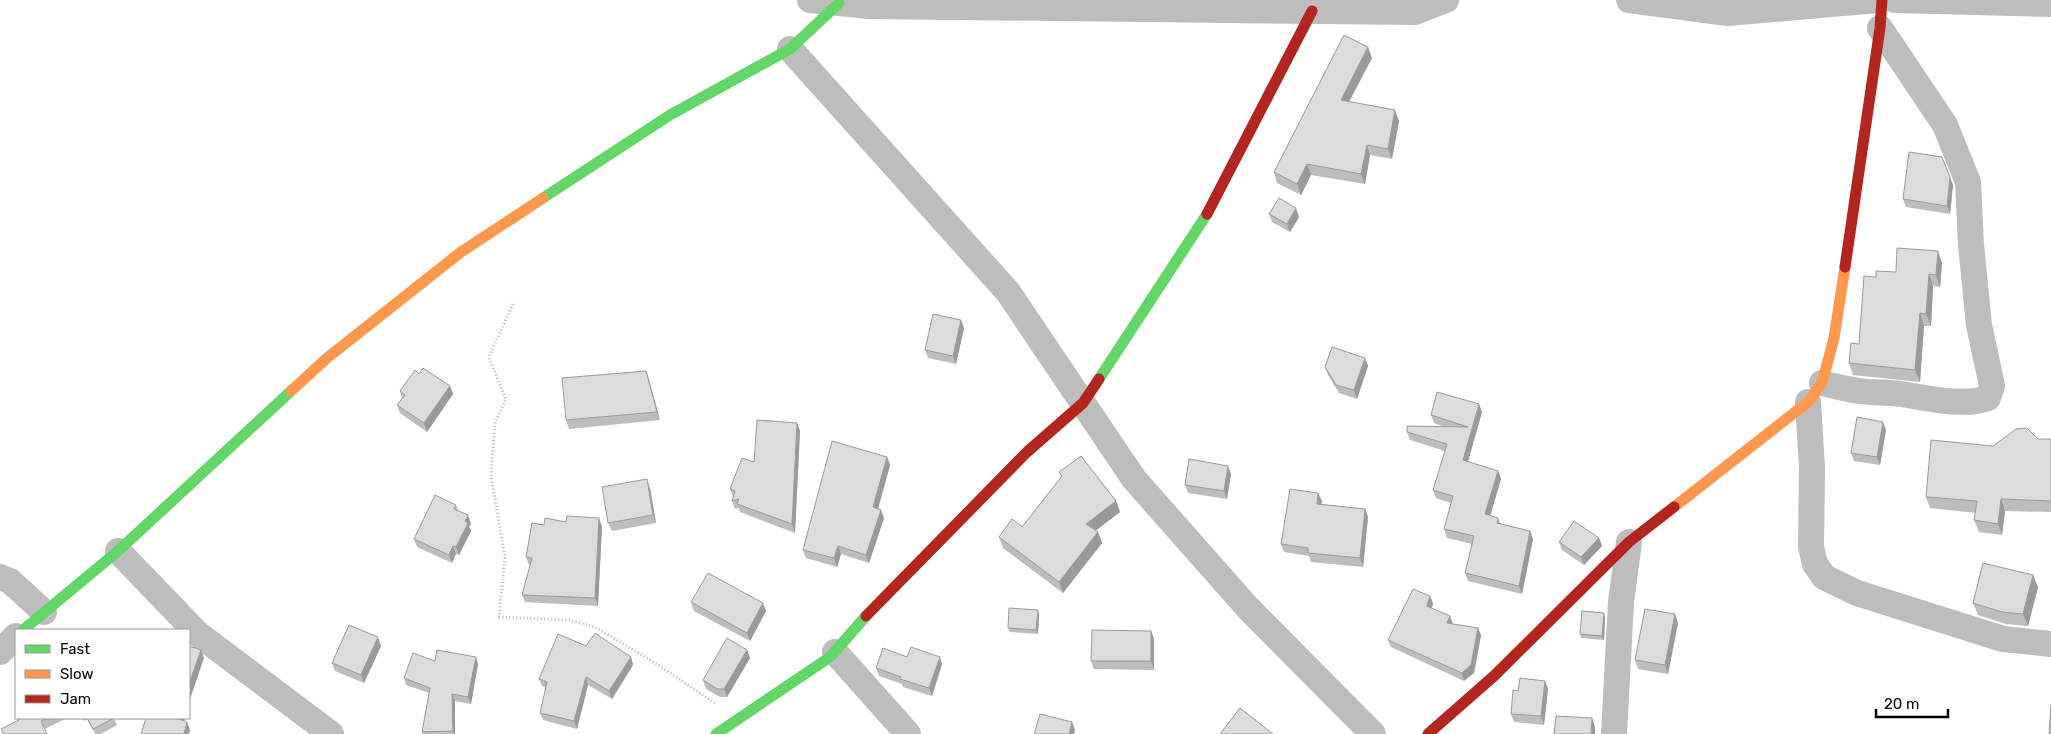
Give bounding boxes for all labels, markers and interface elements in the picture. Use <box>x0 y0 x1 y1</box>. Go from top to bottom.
legend <box>15 629 190 719</box>
text: Fast <box>60 640 90 658</box>
text: Slow <box>60 665 93 683</box>
scale bar <box>1876 686 1948 718</box>
text: Jam <box>60 690 91 708</box>
text: 20 m <box>1884 695 1919 713</box>

